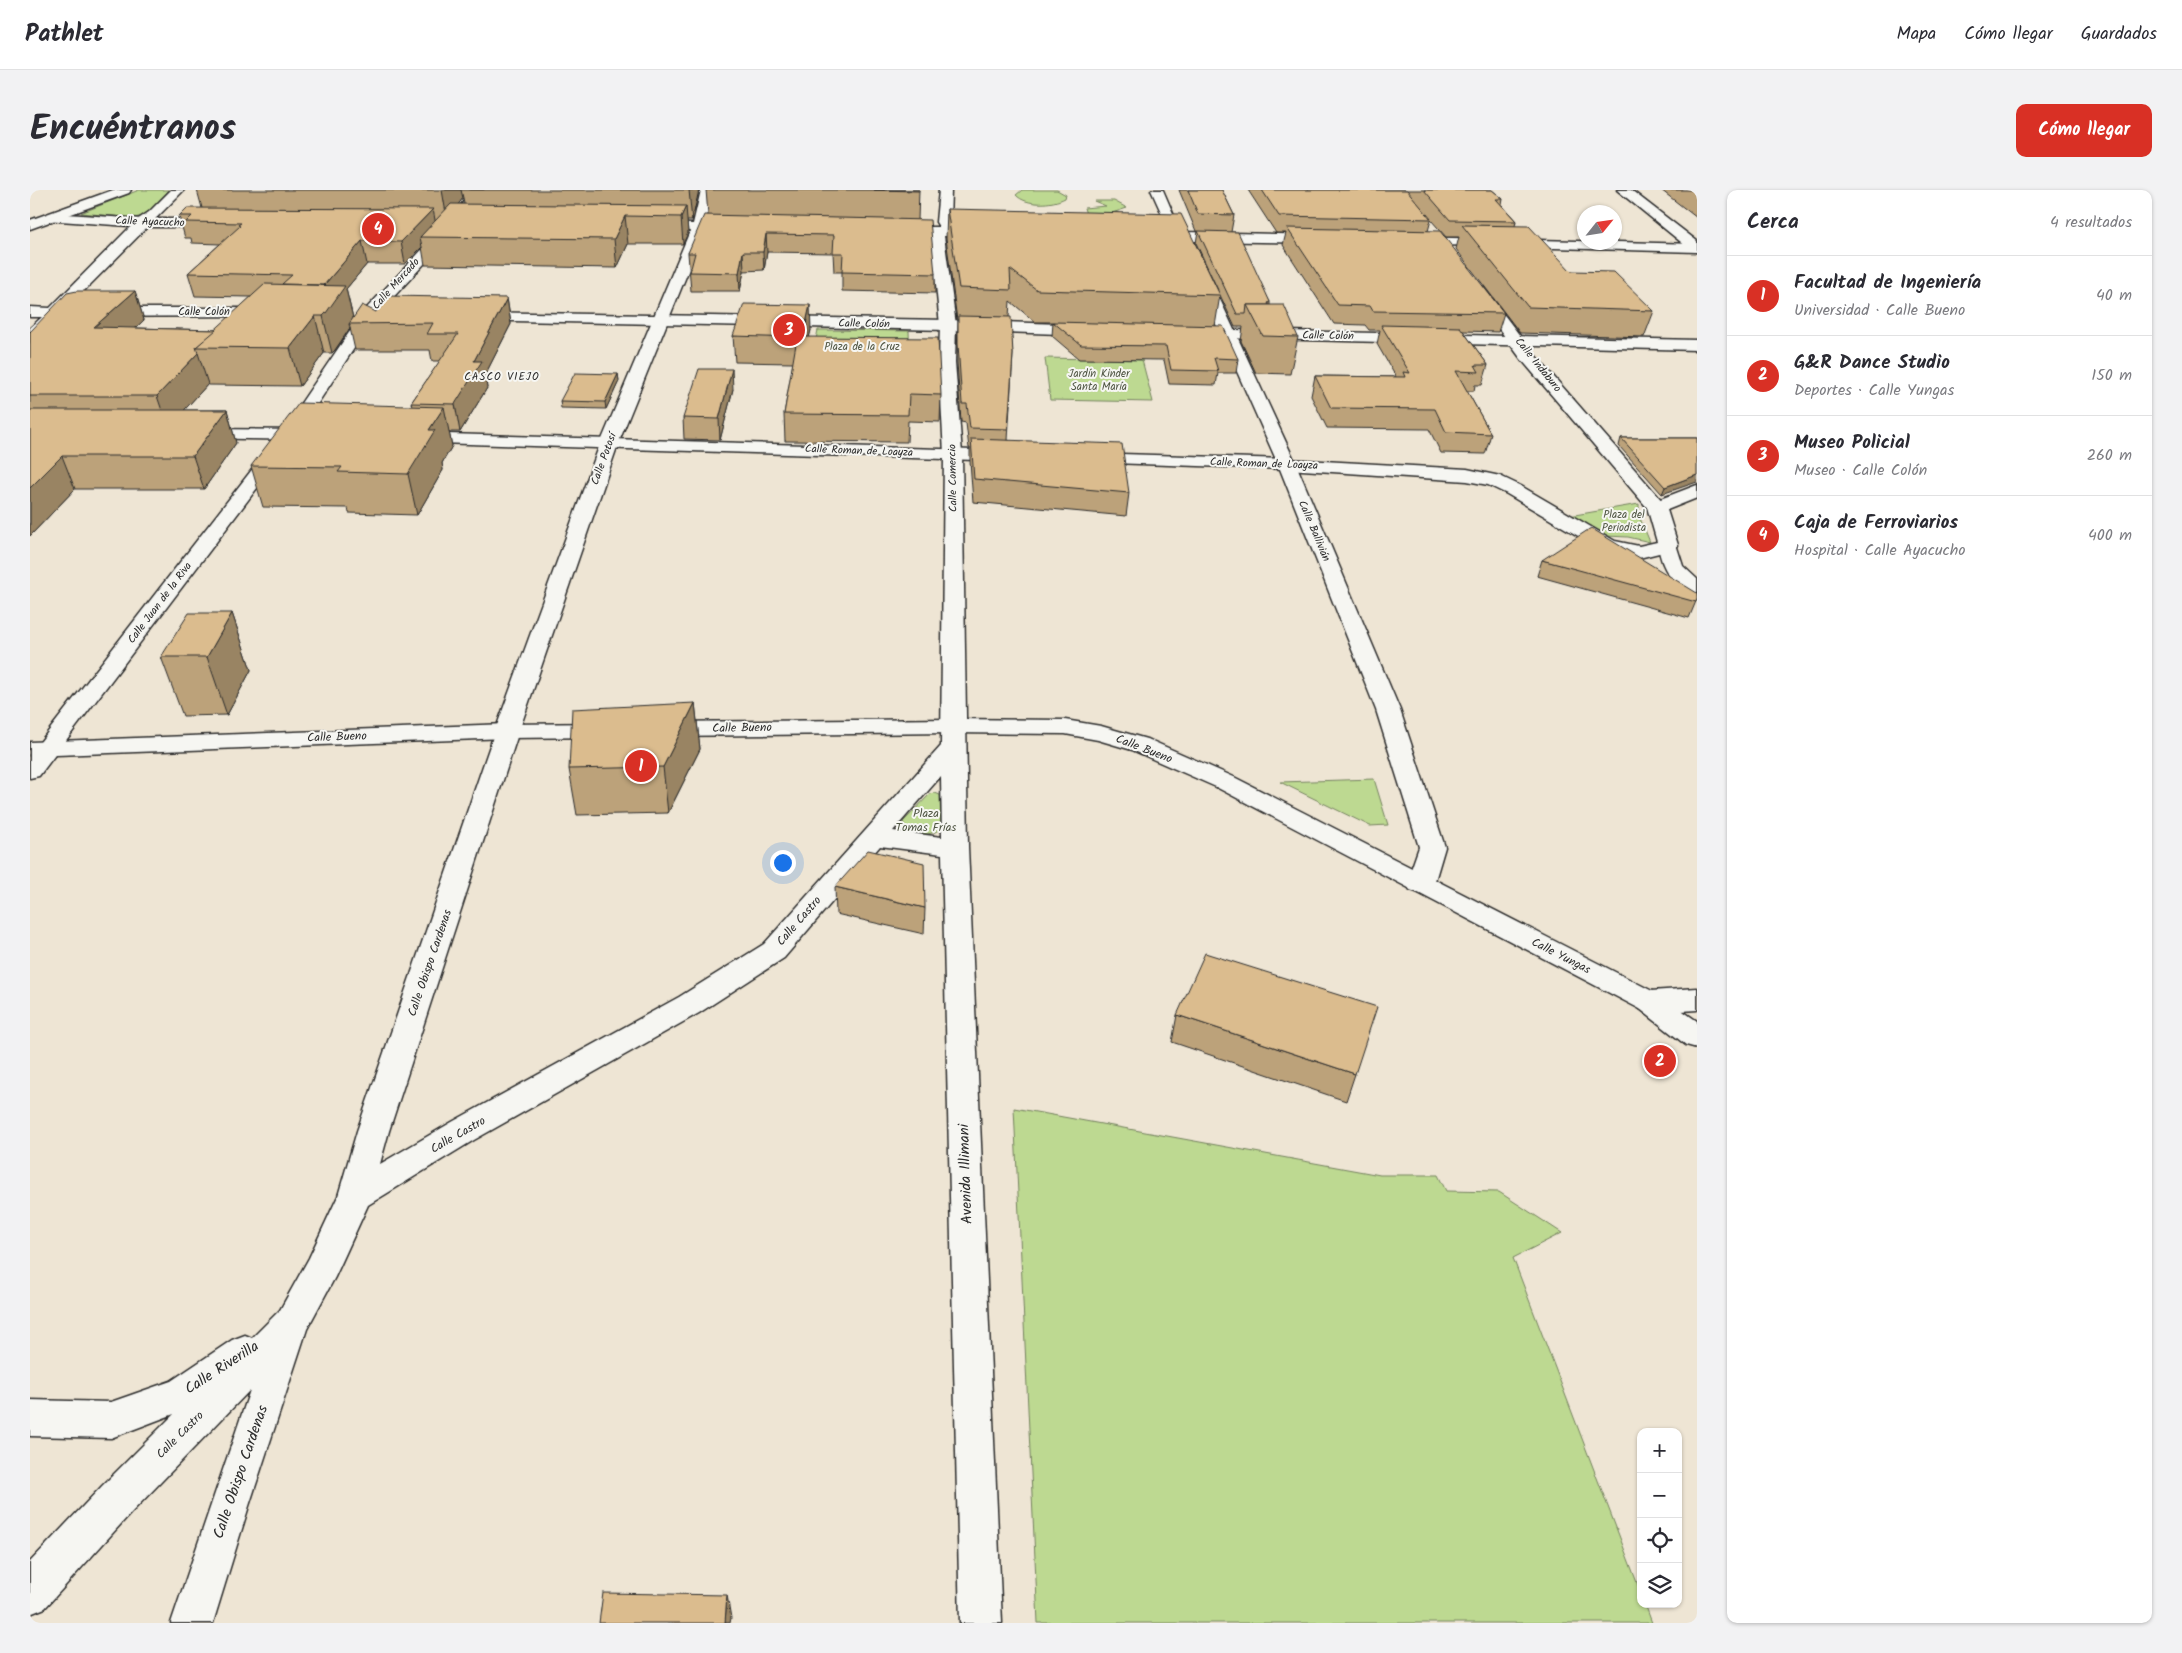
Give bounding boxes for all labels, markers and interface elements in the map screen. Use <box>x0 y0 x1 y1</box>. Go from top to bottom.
text: Pathlet <box>25 15 104 54</box>
text: Mapa <box>1897 20 1936 49</box>
text: Cómo llegar <box>1964 20 2053 49</box>
text: Guardados <box>2081 20 2157 49</box>
text: Encuéntranos <box>30 102 236 158</box>
button: Cómo llegar <box>2016 104 2152 157</box>
north arrow <box>1577 205 1622 250</box>
text: Cerca <box>1747 206 1799 239</box>
pin: 4 <box>362 210 394 248</box>
text: 4 resultados <box>2050 210 2132 235</box>
street label: Calle Ayacucho <box>115 212 185 232</box>
street label: Calle Mercado <box>368 254 424 314</box>
text: Facultad de Ingeniería <box>1794 268 1981 298</box>
text: 1 <box>1761 283 1765 308</box>
text: 40 m <box>2096 283 2132 308</box>
text: Universidad · Calle Bueno <box>1794 298 1965 323</box>
street label: Calle Colón <box>178 303 230 321</box>
pin: 3 <box>773 311 805 349</box>
street label: Calle Colón <box>838 315 890 333</box>
street label: Calle Colón <box>1302 327 1354 345</box>
street label: Calle Indaburo <box>1510 334 1566 396</box>
park label: Plaza de la Cruz <box>824 338 900 356</box>
text: G&R Dance Studio <box>1794 348 1950 378</box>
text: 2 <box>1758 363 1768 388</box>
text: 150 m <box>2091 363 2132 388</box>
park label: Jardín Kinder Santa María <box>1068 365 1131 396</box>
district label: CASCO VIEJO <box>464 368 540 386</box>
text: Deportes · Calle Yungas <box>1794 378 1954 403</box>
street label: Calle Potosí <box>586 428 623 487</box>
text: Museo Policial <box>1794 428 1910 458</box>
street label: Calle Roman de Loayza <box>805 440 913 462</box>
text: 3 <box>1759 443 1767 468</box>
text: 260 m <box>2087 443 2132 468</box>
street label: Calle Comercio <box>943 444 963 512</box>
street label: Calle Roman de Loayza <box>1210 453 1318 475</box>
text: Museo · Calle Colón <box>1794 458 1927 483</box>
street label: Calle Ballivián <box>1293 498 1335 565</box>
park label: Plaza del Periodista <box>1602 506 1646 537</box>
text: Caja de Ferroviarios <box>1794 508 1958 538</box>
text: 4 <box>1759 523 1767 548</box>
text: 400 m <box>2088 523 2132 548</box>
text: Hospital · Calle Ayacucho <box>1794 538 1966 563</box>
street label: Calle Juan de la Riva <box>123 558 197 648</box>
street label: Calle Bueno <box>712 718 772 738</box>
street label: Calle Bueno <box>307 726 367 748</box>
street label: Calle Bueno <box>1113 729 1175 769</box>
pin: 1 <box>625 747 657 785</box>
park label: Plaza Tomas Frías <box>896 804 956 837</box>
your location <box>770 850 796 876</box>
street label: Calle Castro <box>772 892 826 950</box>
street label: Calle Obispo Cardenas <box>403 907 457 1019</box>
street label: Calle Yungas <box>1528 933 1594 979</box>
pin: 2 <box>1644 1042 1676 1080</box>
street label: Calle Castro <box>427 1112 489 1158</box>
street label: Avenida Illimani <box>952 1122 980 1225</box>
street label: Calle Riverilla <box>180 1335 264 1401</box>
street label: Calle Obispo Cardenas <box>207 1401 275 1542</box>
street label: Calle Castro <box>152 1407 208 1463</box>
map controls <box>1637 1428 1682 1608</box>
button: + <box>1637 1428 1682 1473</box>
button: − <box>1637 1473 1682 1518</box>
button: locate <box>1637 1518 1682 1563</box>
button: layers <box>1637 1563 1682 1608</box>

